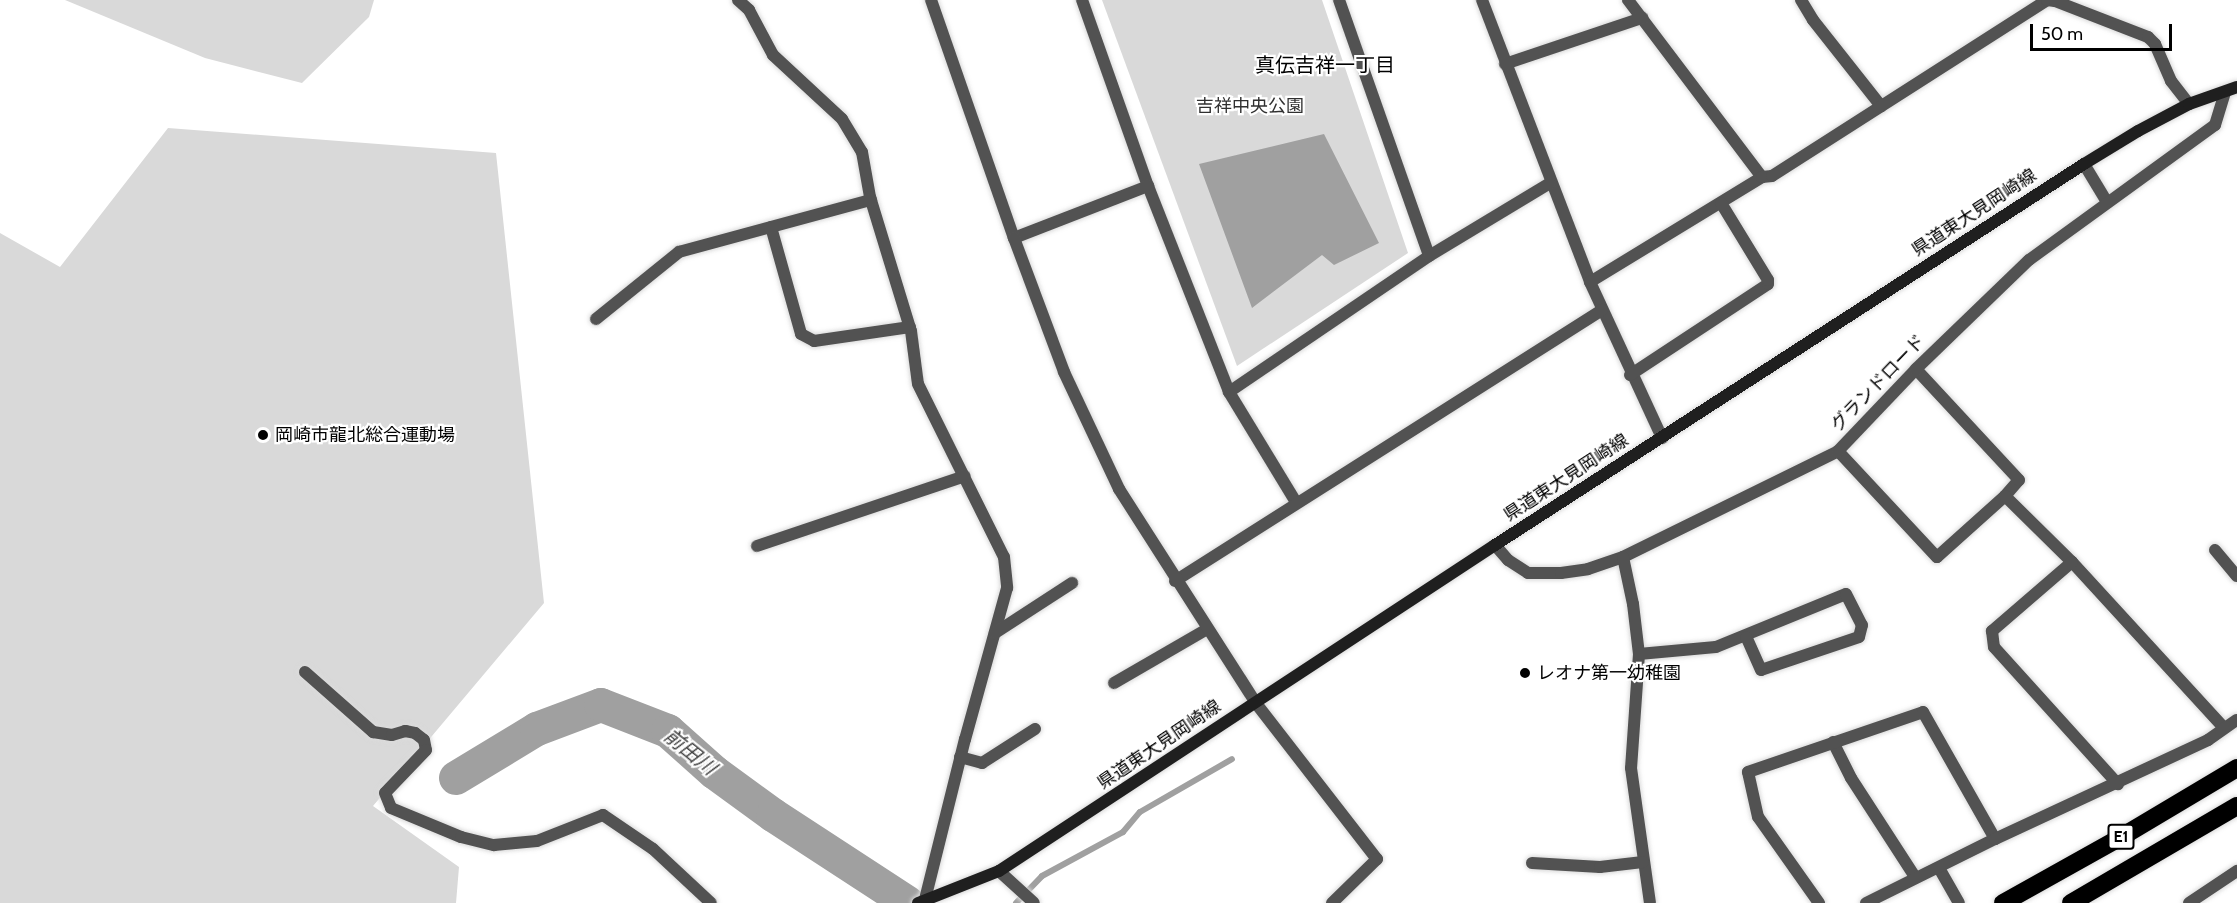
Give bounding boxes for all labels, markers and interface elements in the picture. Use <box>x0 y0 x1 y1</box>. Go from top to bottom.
scale bar <box>2033 12 2176 50</box>
text: 50 m <box>2041 23 2083 45</box>
district label: 真伝吉祥一丁目 <box>1255 53 1395 77</box>
park label: 吉祥中央公園 <box>1196 95 1304 117</box>
street label: 県道東大見岡崎線 <box>1908 165 2040 261</box>
street label: グランドロード <box>1826 330 1930 436</box>
place label: 岡崎市龍北総合運動場 <box>275 424 455 446</box>
marker: 岡崎市龍北総合運動場 <box>256 428 270 442</box>
street label: 県道東大見岡崎線 <box>1500 430 1632 526</box>
place label: レオナ第一幼稚園 <box>1537 662 1681 684</box>
marker: レオナ第一幼稚園 <box>1518 666 1532 680</box>
street label: 県道東大見岡崎線 <box>1093 696 1225 794</box>
water label: 前田川 <box>659 724 721 780</box>
road number: E1 <box>2108 824 2134 850</box>

